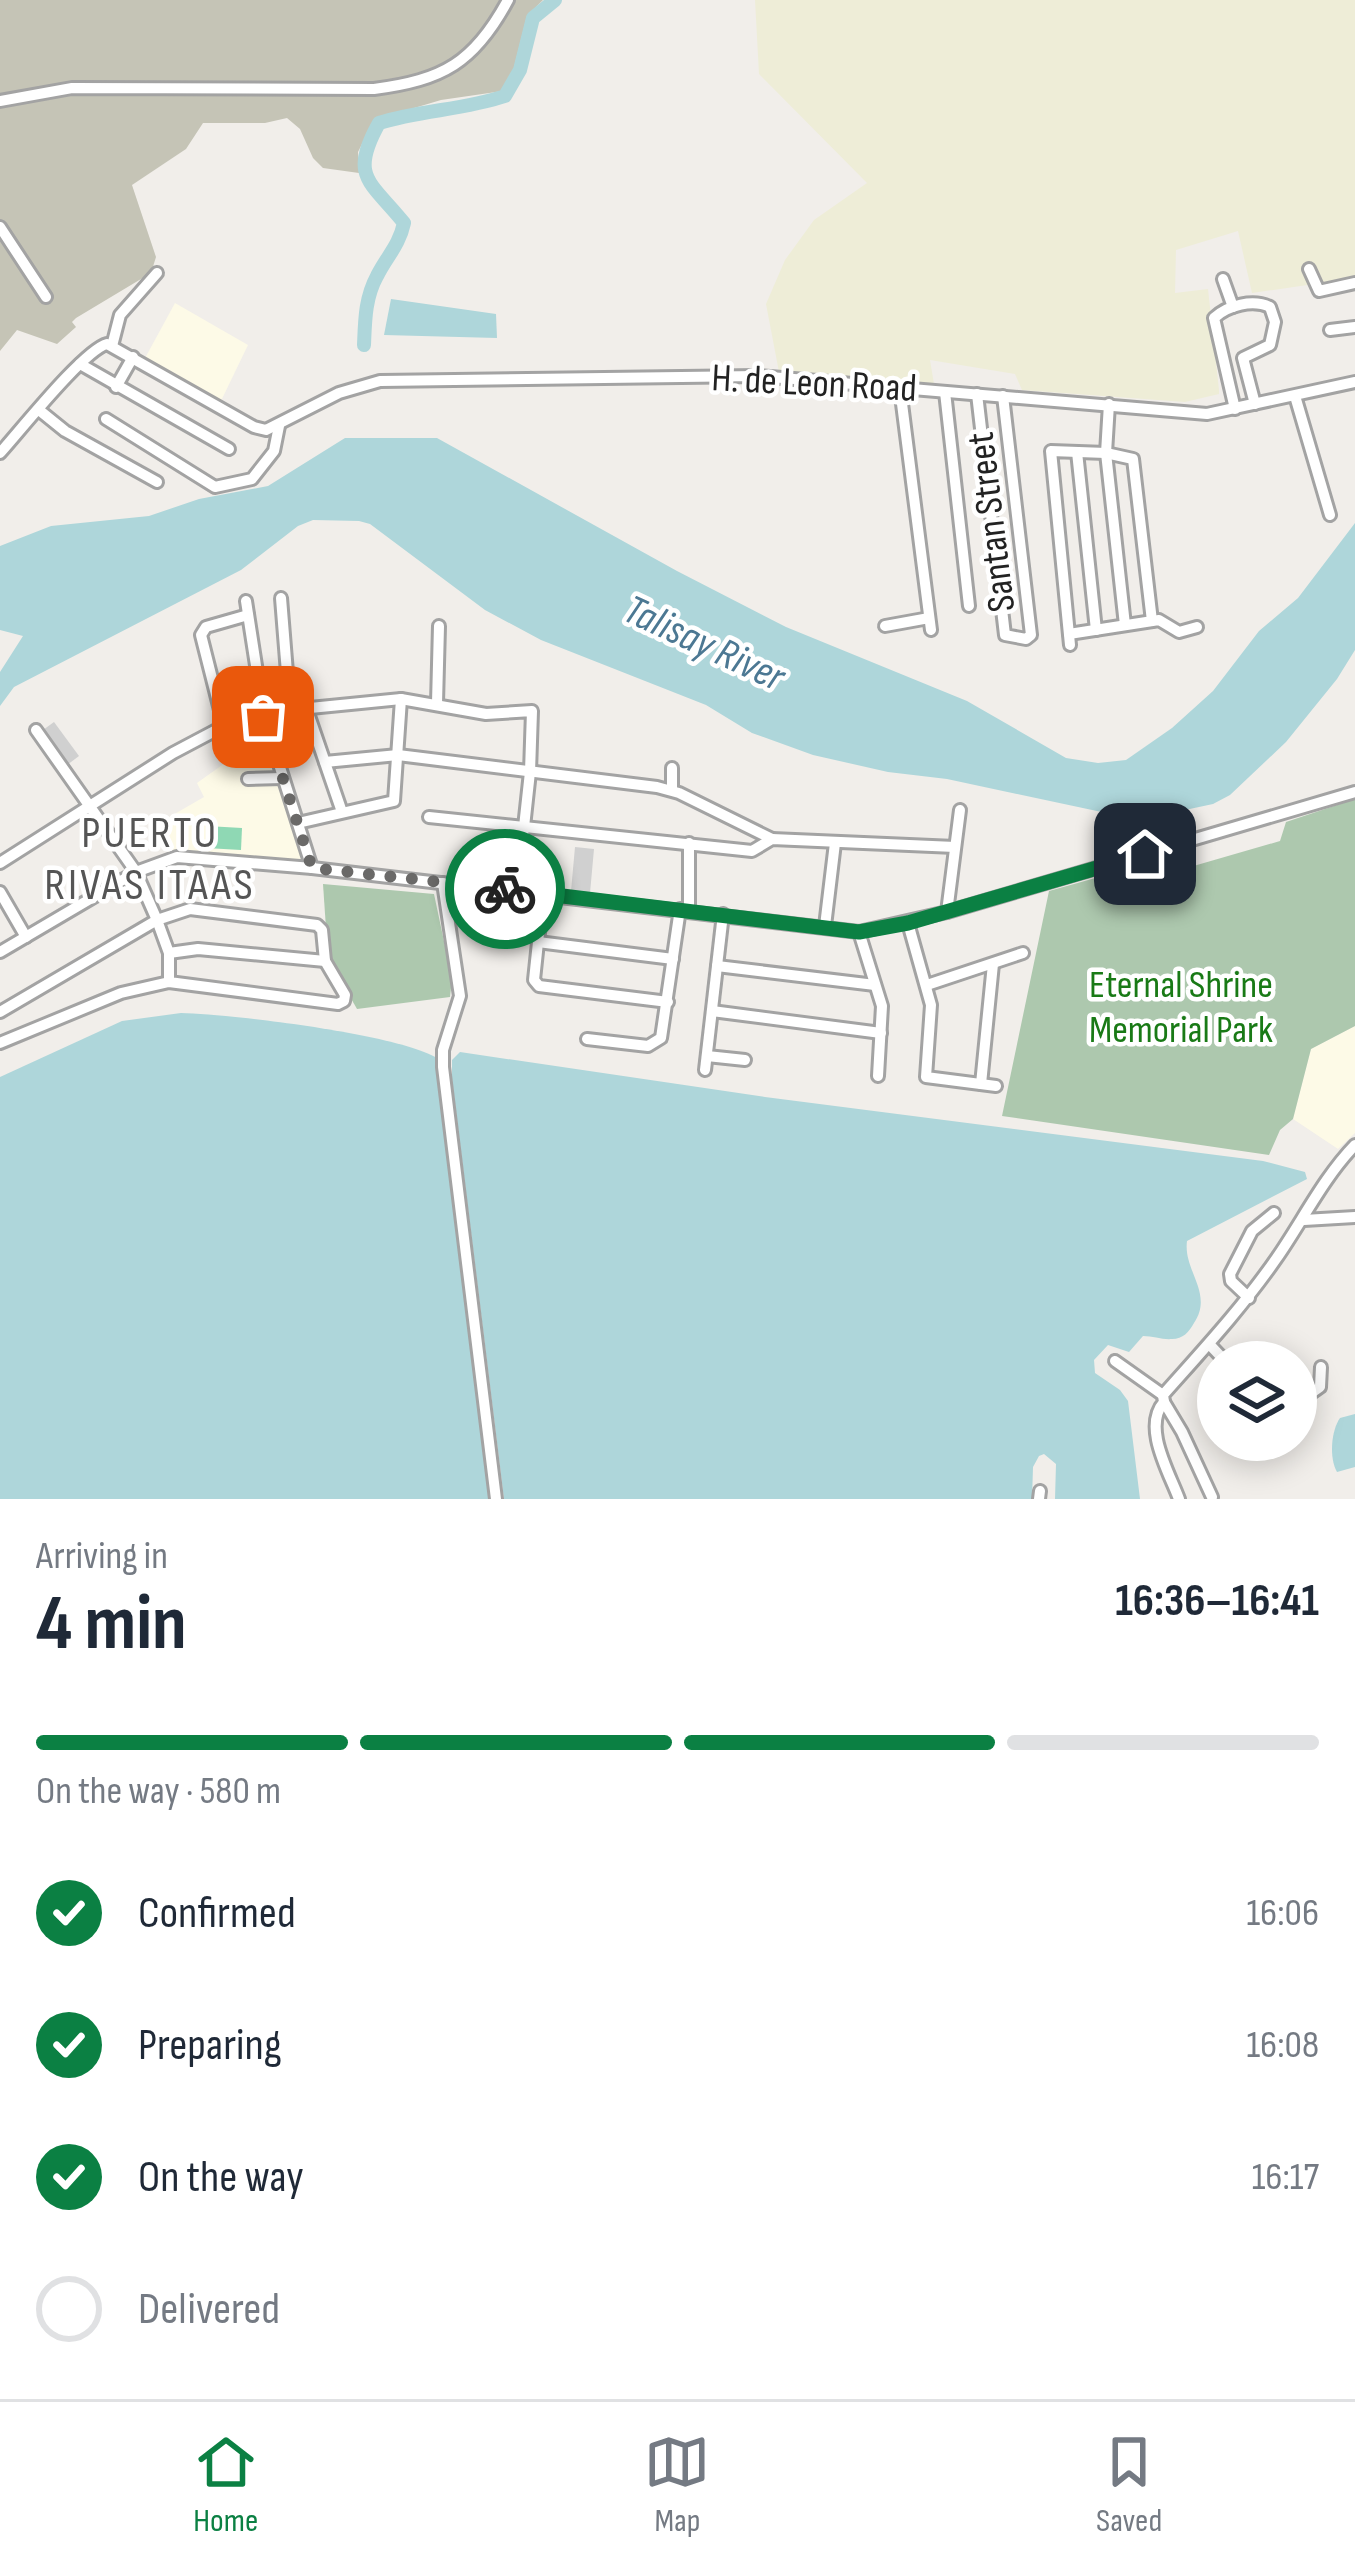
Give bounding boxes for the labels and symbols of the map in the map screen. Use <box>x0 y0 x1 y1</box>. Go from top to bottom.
street label: H. de Leon Road <box>710 355 918 413</box>
street label: Santan Street <box>958 430 1026 614</box>
water label: Talisay River <box>615 585 795 704</box>
pin <box>212 666 314 768</box>
pin <box>1094 803 1196 905</box>
district label: PUERTO RIVAS ITAAS <box>44 806 256 913</box>
courier <box>445 829 565 949</box>
park label: Eternal Shrine Memorial Park <box>1089 962 1273 1054</box>

